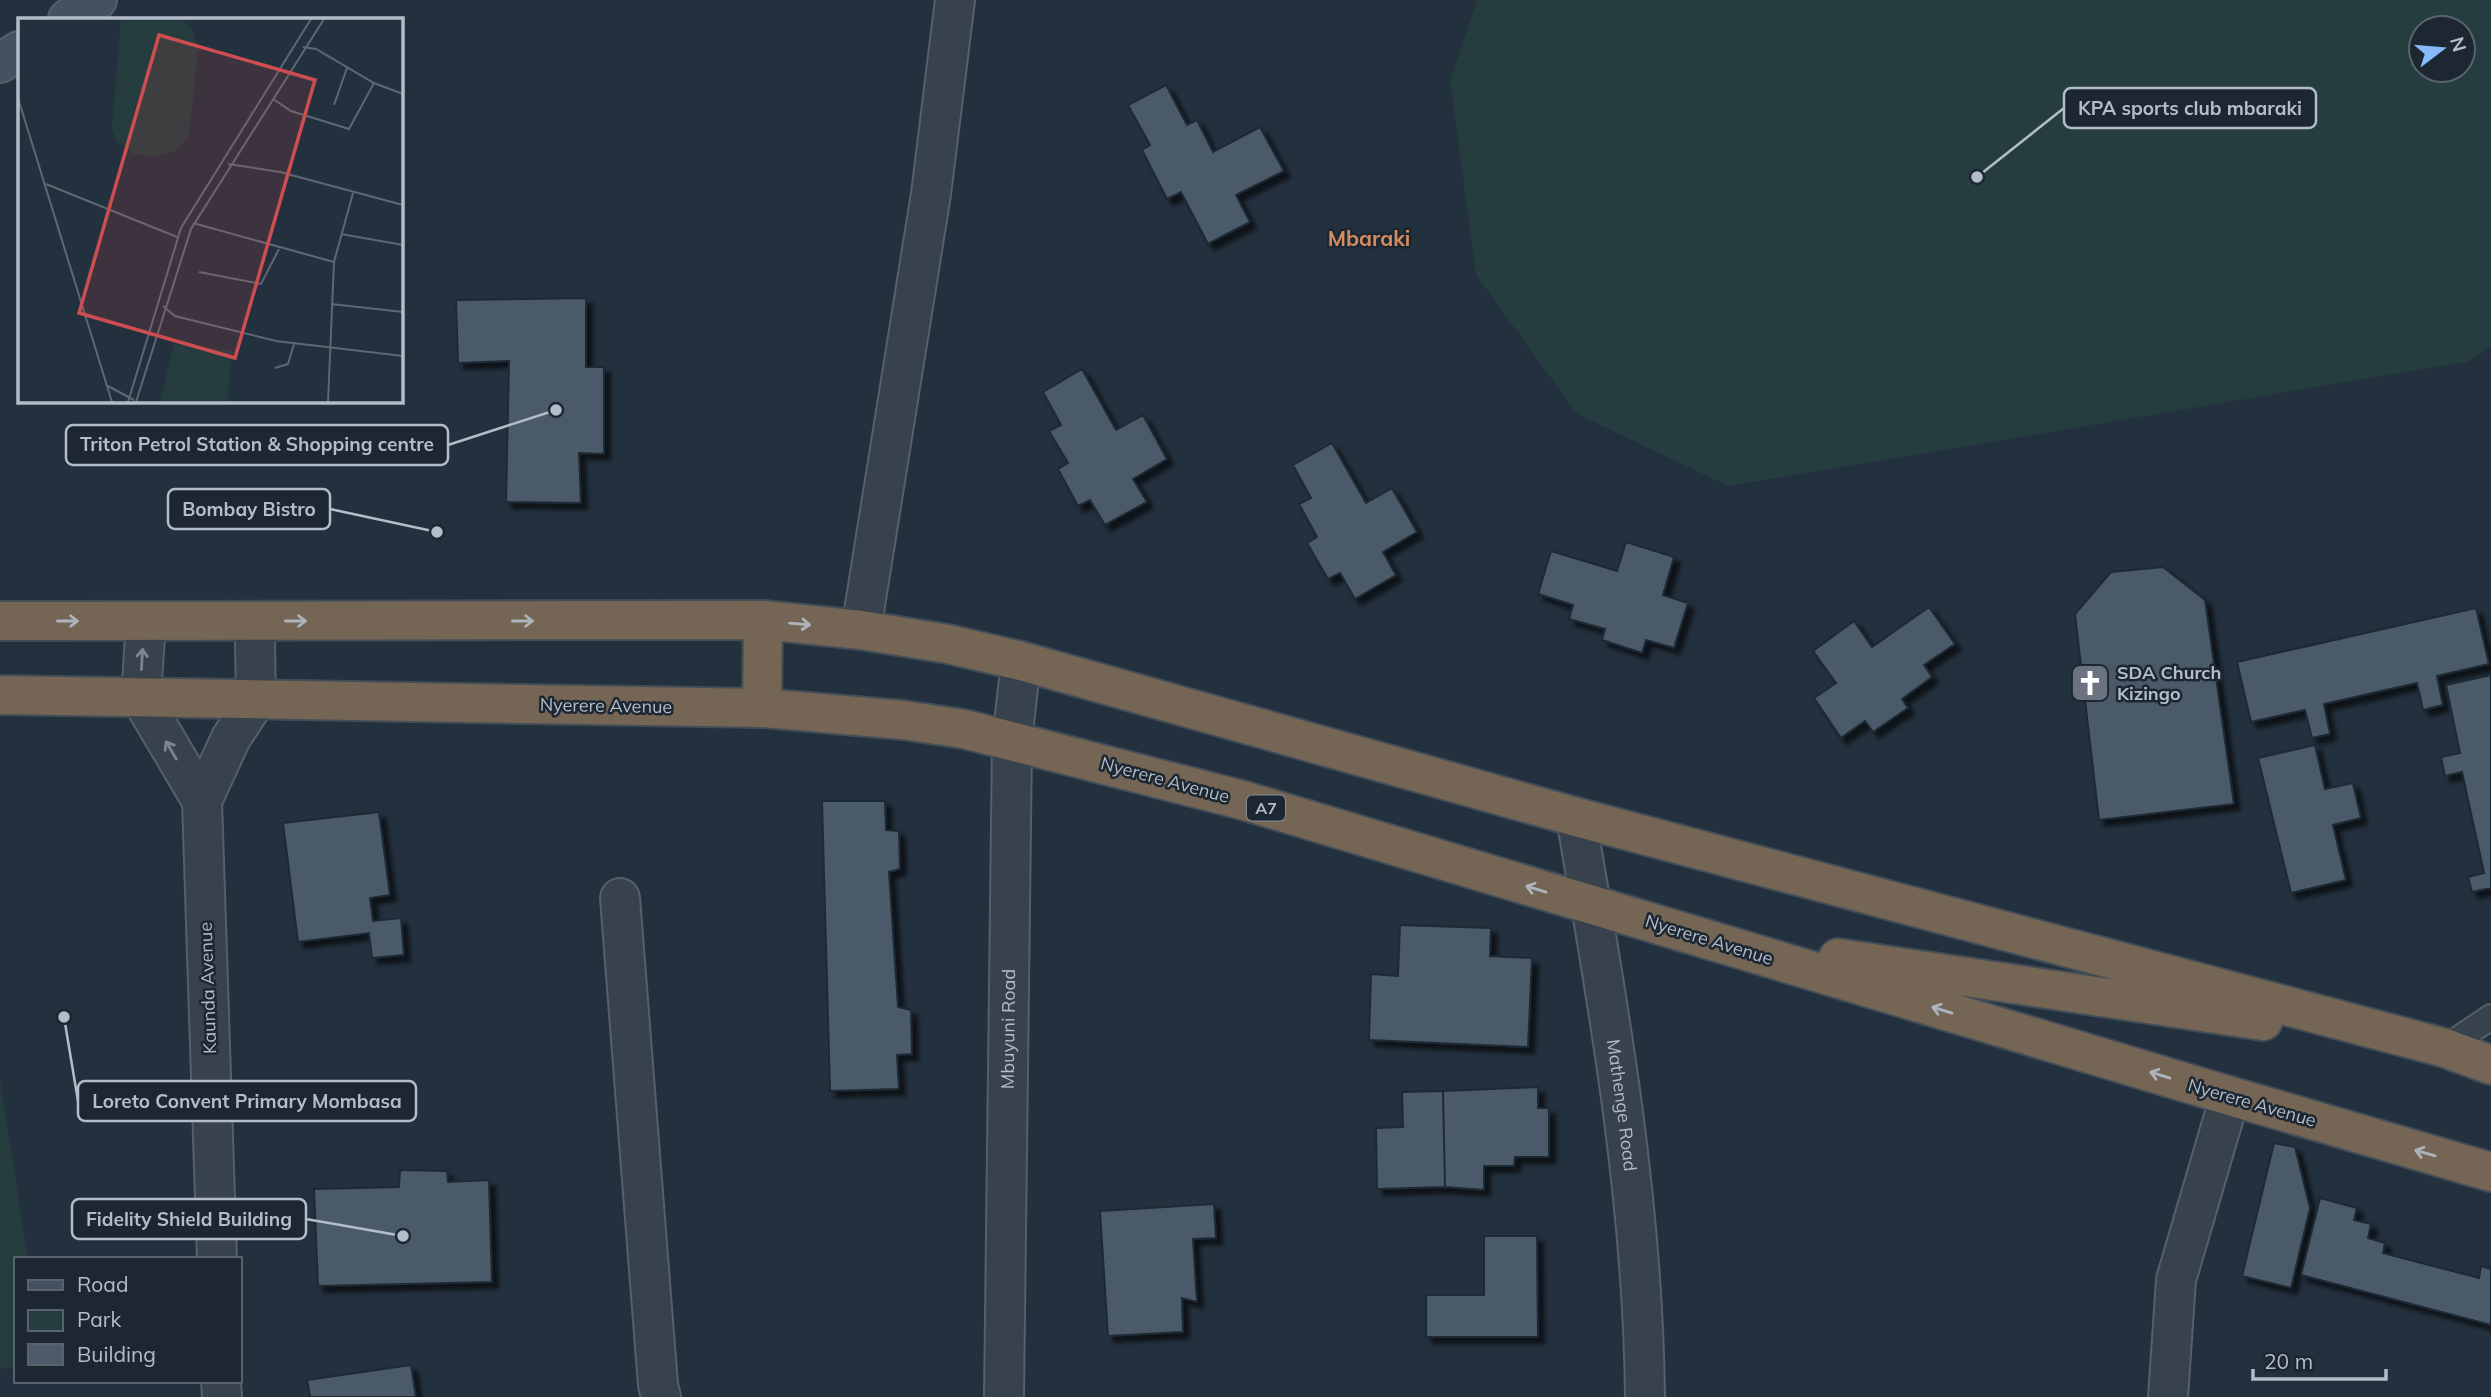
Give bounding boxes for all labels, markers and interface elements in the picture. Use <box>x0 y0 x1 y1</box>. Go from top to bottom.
north arrow <box>2407 14 2477 84</box>
inset map <box>18 18 402 402</box>
text: N <box>2445 34 2472 55</box>
callout: KPA sports club mbaraki <box>2064 88 2316 128</box>
text: KPA sports club mbaraki <box>2078 96 2302 120</box>
district label: Mbaraki <box>1328 225 1410 251</box>
callout: Triton Petrol Station & Shopping centre <box>66 425 448 465</box>
text: Triton Petrol Station & Shopping centre <box>80 432 434 456</box>
callout: Bombay Bistro <box>168 489 330 529</box>
text: Bombay Bistro <box>182 497 316 521</box>
one-way arrow <box>56 614 79 628</box>
one-way arrow <box>284 614 307 628</box>
one-way arrow <box>511 614 534 628</box>
one-way arrow <box>788 618 810 631</box>
one-way arrow <box>136 648 149 671</box>
place label: SDA Church Kizingo <box>2117 661 2221 705</box>
church icon: SDA Church Kizingo <box>2069 662 2111 704</box>
street label: Nyerere Avenue <box>540 693 672 718</box>
one-way arrow <box>164 740 178 760</box>
street label: Nyerere Avenue <box>1098 751 1232 808</box>
road number: A7 <box>1247 796 1285 820</box>
one-way arrow <box>1526 881 1548 894</box>
street label: Nyerere Avenue <box>1642 909 1776 970</box>
street label: Kaunda Avenue <box>194 922 221 1054</box>
street label: Mbuyuni Road <box>996 969 1020 1089</box>
one-way arrow <box>1931 1003 1953 1016</box>
street label: Mathenge Road <box>1602 1038 1642 1173</box>
one-way arrow <box>2149 1068 2171 1081</box>
street label: Nyerere Avenue <box>2185 1073 2319 1132</box>
callout: Loreto Convent Primary Mombasa <box>78 1081 416 1121</box>
text: Loreto Convent Primary Mombasa <box>92 1089 402 1113</box>
one-way arrow <box>2415 1146 2437 1159</box>
callout: Fidelity Shield Building <box>72 1199 306 1239</box>
text: Fidelity Shield Building <box>86 1207 292 1231</box>
legend <box>14 1257 242 1383</box>
text: Road <box>77 1271 128 1297</box>
text: Park <box>77 1306 121 1332</box>
scale bar <box>2253 1338 2386 1382</box>
text: Building <box>77 1341 156 1367</box>
text: 20 m <box>2264 1348 2313 1374</box>

